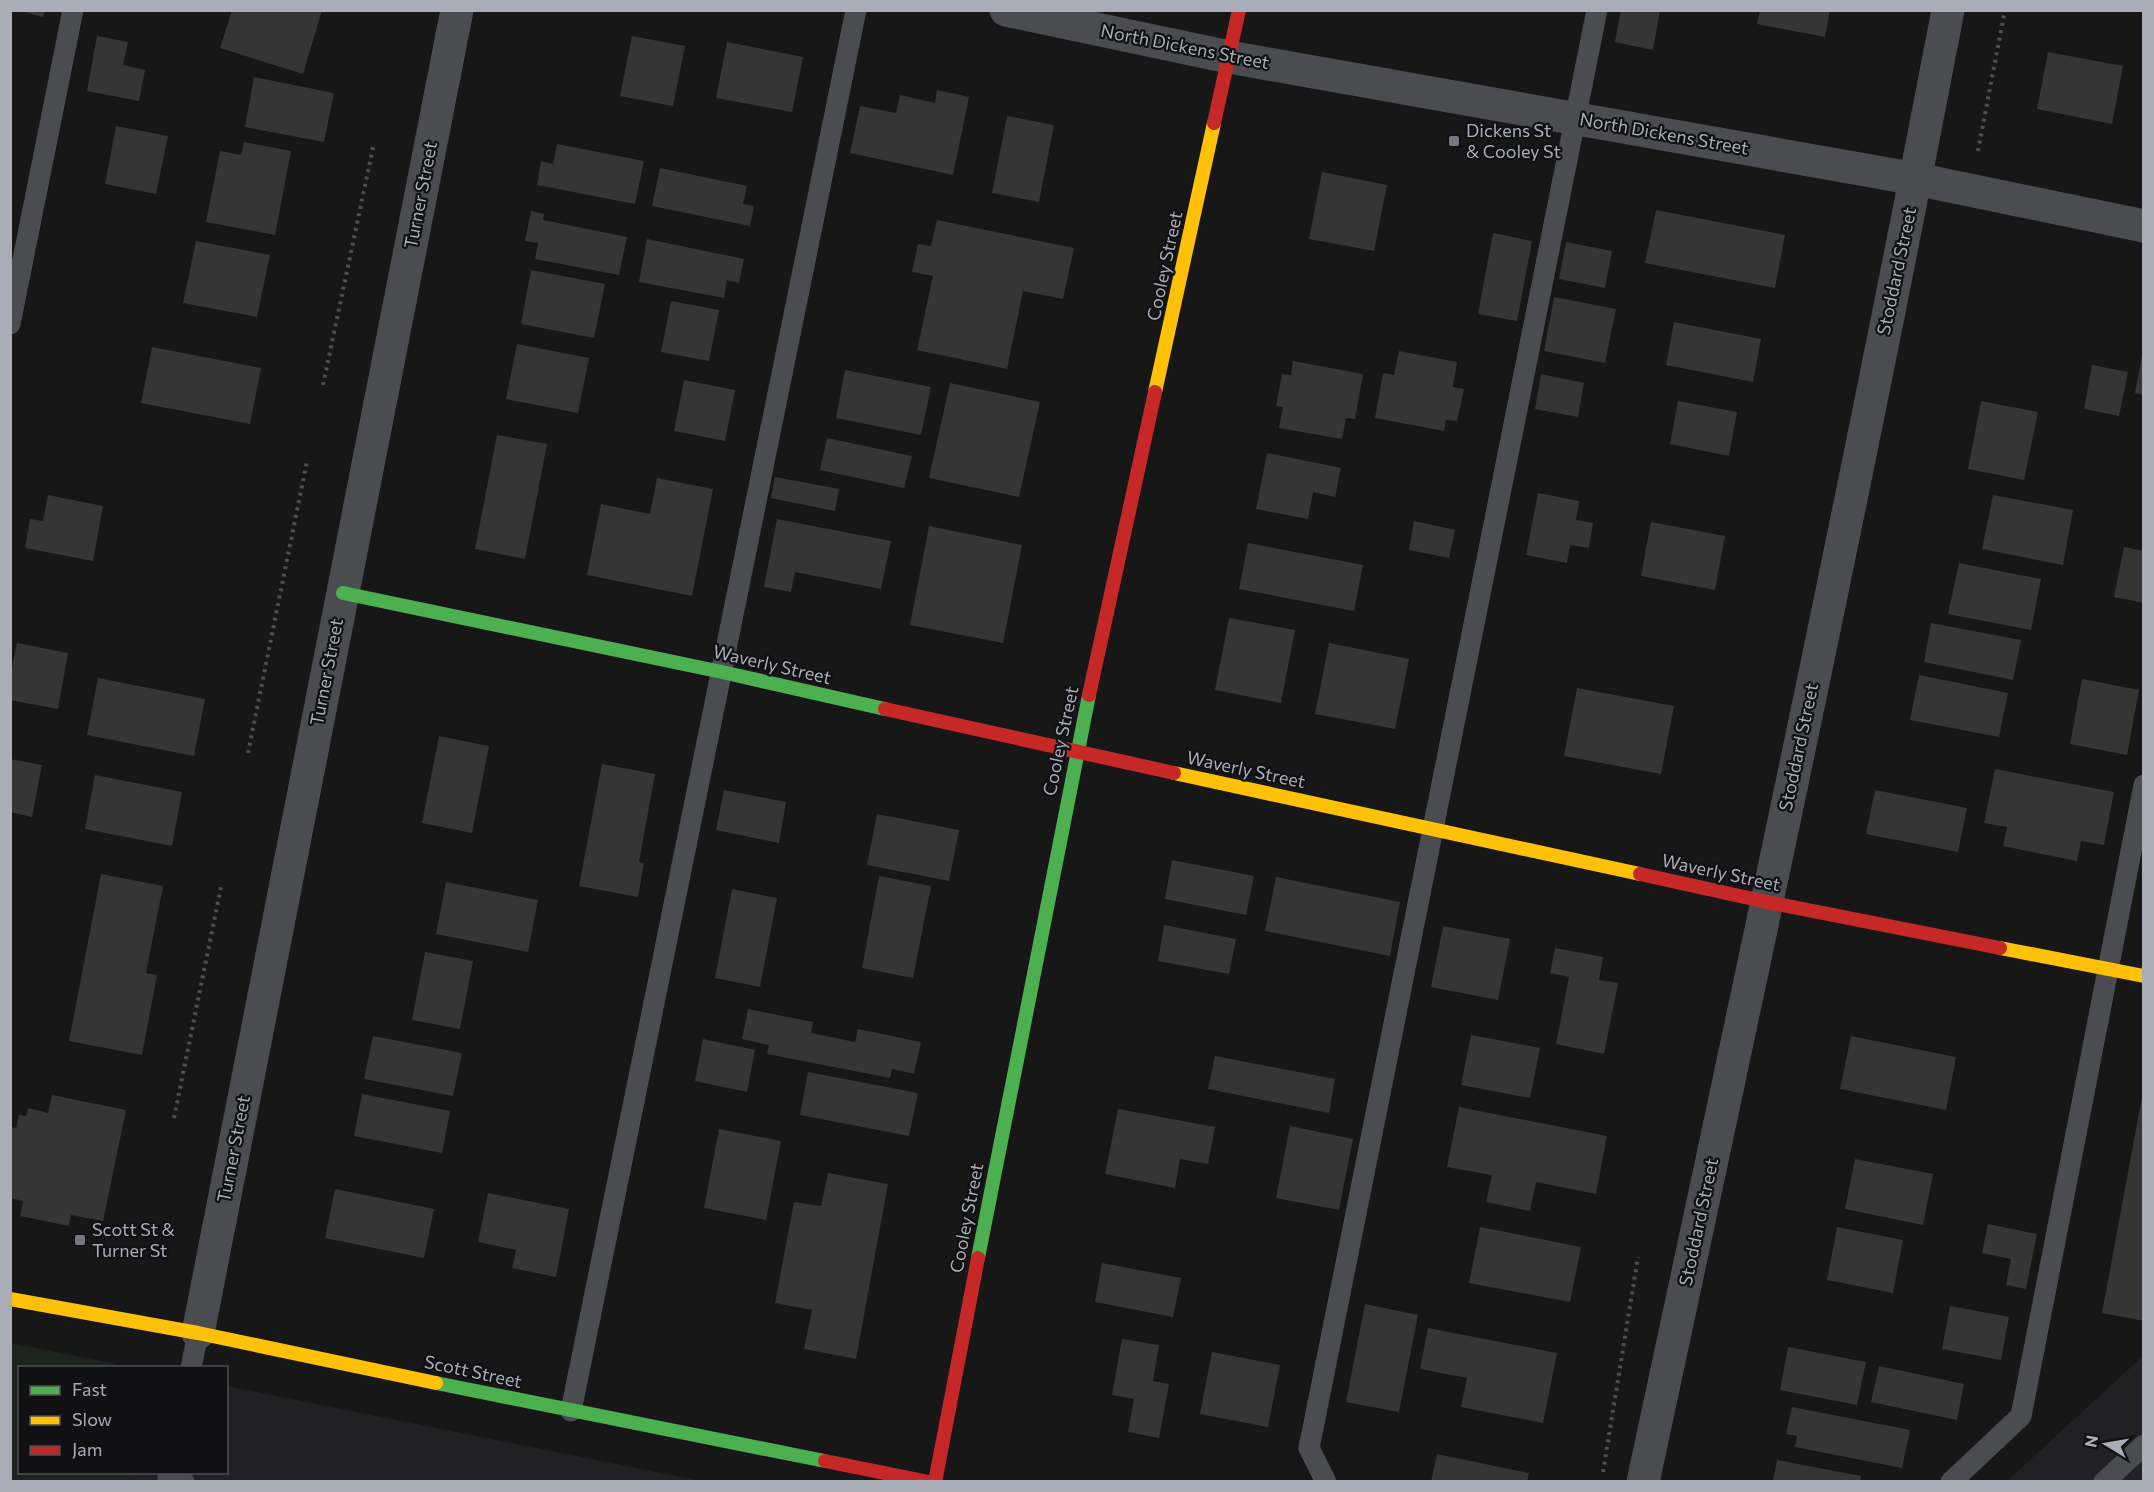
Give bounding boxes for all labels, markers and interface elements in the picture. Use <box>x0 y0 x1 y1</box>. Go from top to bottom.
street label: North Dickens Street <box>1099 19 1271 73</box>
street label: North Dickens Street <box>1578 107 1750 159</box>
place label: Dickens St & Cooley St <box>1466 119 1561 162</box>
marker: Dickens St & Cooley St <box>1447 134 1461 148</box>
street label: Turner Street <box>399 139 441 250</box>
street label: Stoddard Street <box>1872 205 1920 337</box>
street label: Cooley Street <box>1142 209 1186 323</box>
street label: Turner Street <box>305 616 347 727</box>
street label: Waverly Street <box>711 640 833 688</box>
street label: Stoddard Street <box>1774 681 1822 813</box>
street label: Cooley Street <box>1038 684 1082 798</box>
street label: Waverly Street <box>1185 746 1307 792</box>
street label: Waverly Street <box>1660 849 1782 895</box>
street label: Turner Street <box>212 1093 254 1204</box>
street label: Stoddard Street <box>1674 1156 1722 1288</box>
street label: Cooley Street <box>945 1161 987 1275</box>
place label: Scott St & Turner St <box>92 1218 175 1261</box>
marker: Scott St & Turner St <box>73 1233 87 1247</box>
street label: Scott Street <box>422 1350 524 1392</box>
legend <box>18 1366 228 1474</box>
text: Fast <box>72 1378 107 1400</box>
text: Slow <box>72 1408 112 1430</box>
north arrow <box>2076 1414 2136 1474</box>
text: N <box>2080 1433 2101 1449</box>
text: Jam <box>72 1438 102 1460</box>

